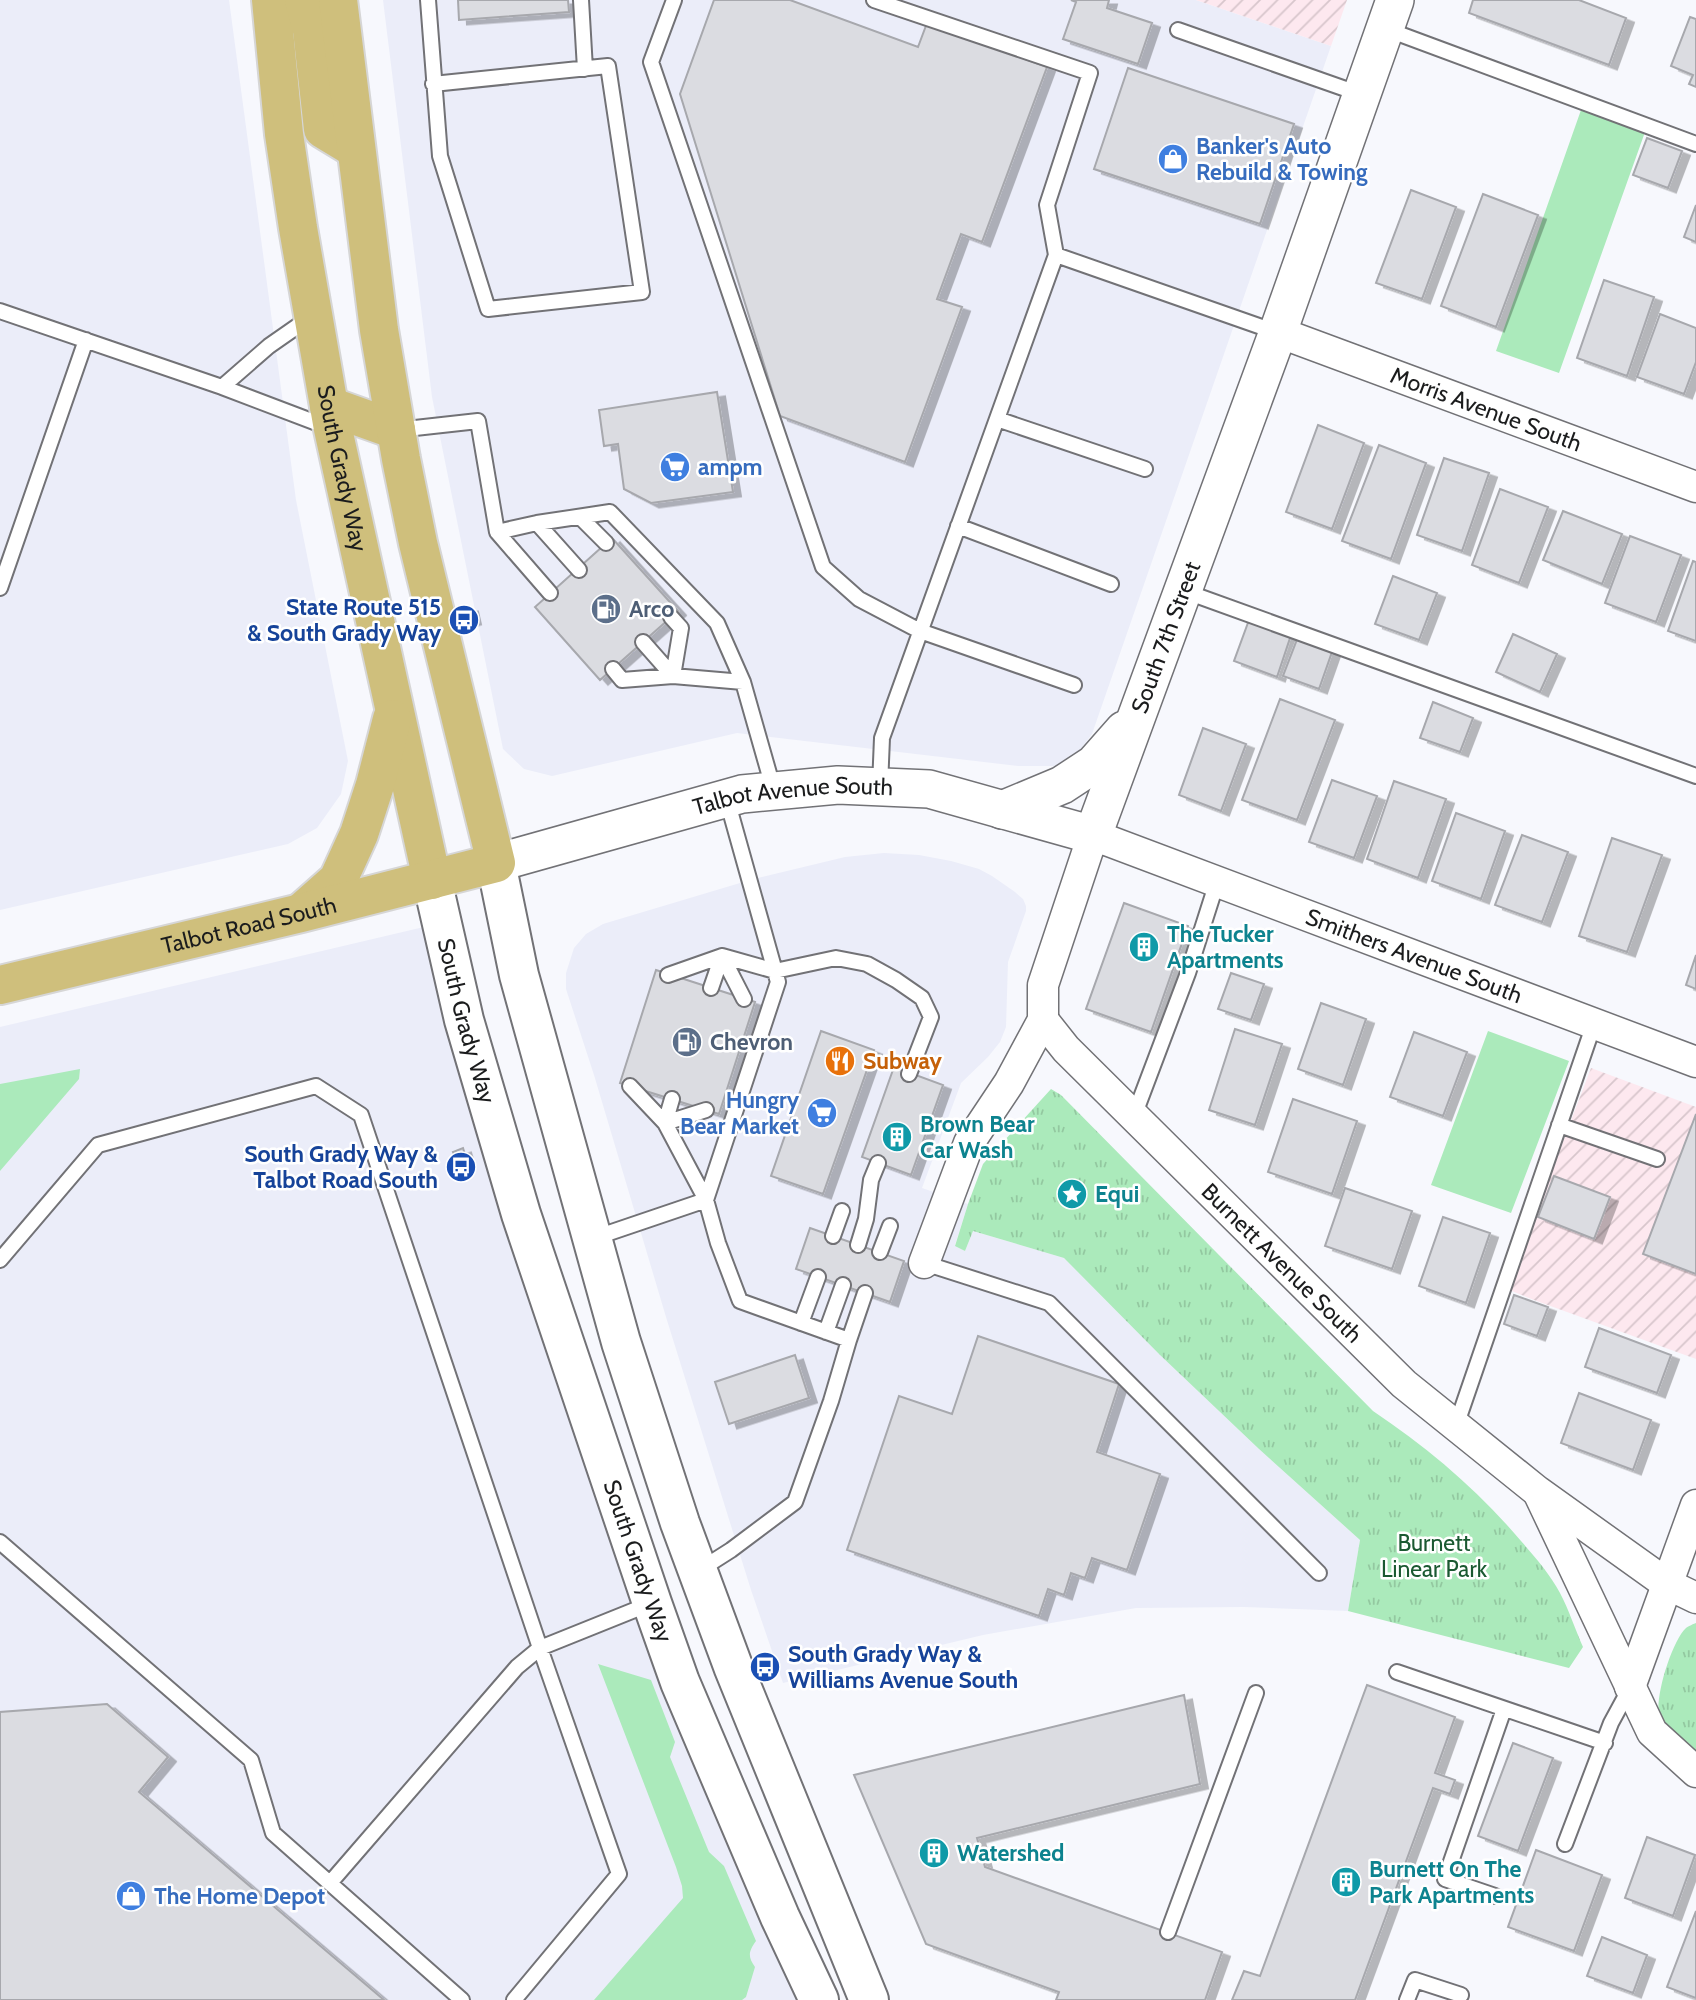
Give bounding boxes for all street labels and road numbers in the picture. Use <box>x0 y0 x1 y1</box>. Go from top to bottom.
street label: Morris Avenue South <box>1387 361 1586 457</box>
street label: South Grady Way <box>312 383 374 555</box>
street label: South 7th Street <box>1125 557 1207 717</box>
street label: Talbot Avenue South <box>690 771 894 821</box>
street label: Talbot Road South <box>159 890 339 960</box>
street label: Smithers Avenue South <box>1302 902 1526 1009</box>
street label: South Grady Way <box>432 936 502 1107</box>
street label: Burnett Avenue South <box>1196 1177 1368 1349</box>
street label: South Grady Way <box>598 1476 679 1646</box>

